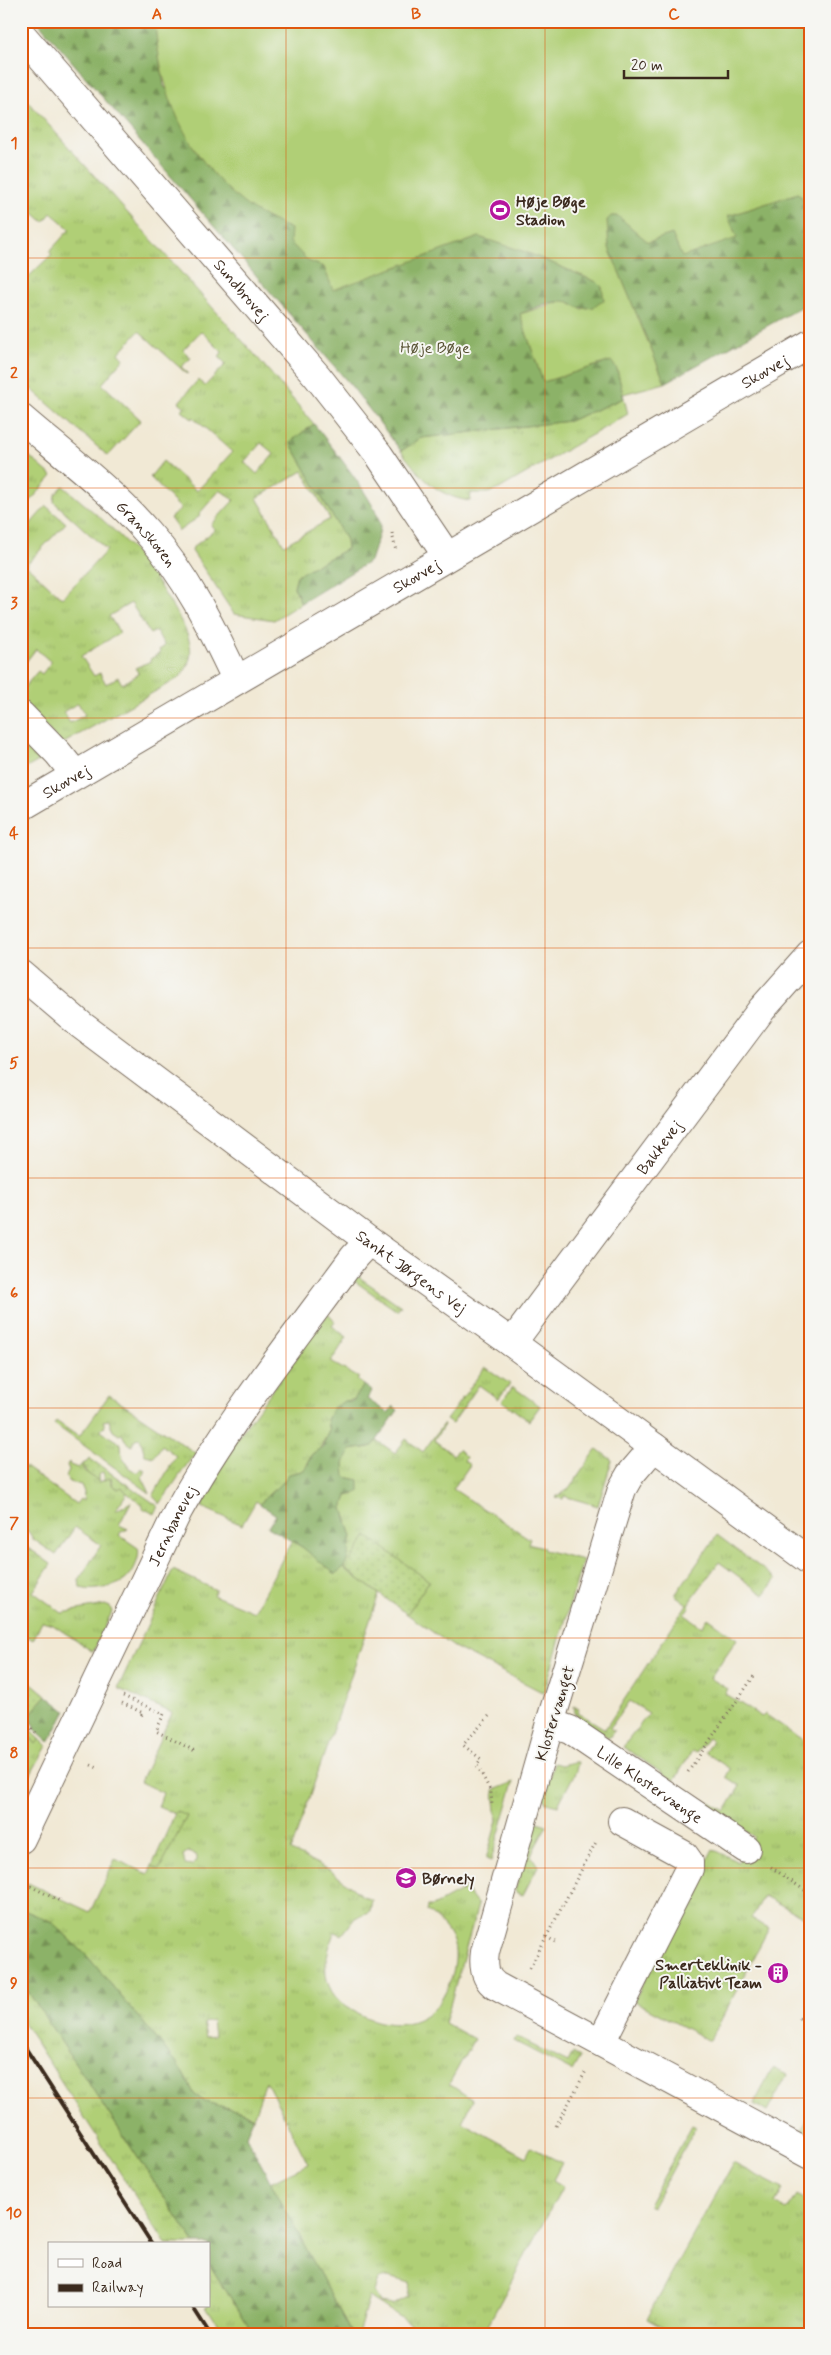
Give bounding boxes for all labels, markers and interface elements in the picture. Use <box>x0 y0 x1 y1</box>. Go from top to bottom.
text: A <box>152 4 162 25</box>
text: B <box>411 4 421 25</box>
text: C <box>668 4 680 25</box>
scale bar <box>624 48 727 80</box>
text: 20 m <box>631 56 663 76</box>
text: 1 <box>10 133 18 154</box>
place label: Høje Bøge Stadion <box>516 192 586 231</box>
sports icon: Høje Bøge Stadion <box>488 198 512 222</box>
street label: Sundbrovej <box>208 255 274 326</box>
park label: Høje Bøge <box>400 338 470 359</box>
street label: Skovvej <box>738 350 793 394</box>
text: 2 <box>10 363 18 384</box>
street label: Granskoven <box>111 496 181 572</box>
street label: Skovvej <box>389 554 444 599</box>
text: 3 <box>10 593 18 614</box>
street label: Skovvej <box>39 760 94 804</box>
text: 4 <box>9 823 19 844</box>
text: 5 <box>9 1053 19 1074</box>
street label: Bakkevej <box>633 1116 687 1179</box>
street label: Sankt Jørgens Vej <box>351 1226 470 1319</box>
text: 6 <box>10 1283 18 1304</box>
street label: Jernbanevej <box>144 1482 202 1570</box>
text: 7 <box>9 1513 19 1534</box>
street label: Klostervænget <box>531 1663 581 1764</box>
street label: Lille Klostervænge <box>592 1742 707 1829</box>
text: 8 <box>9 1743 19 1764</box>
school or university icon: Børnely <box>394 1866 418 1890</box>
place label: Børnely <box>422 1869 475 1890</box>
place label: Smerteklinik - Palliativt Team <box>655 1955 762 1994</box>
building icon: Smerteklinik - Palliativt Team <box>766 1961 790 1985</box>
text: 9 <box>10 1973 18 1994</box>
text: 10 <box>6 2203 22 2224</box>
legend <box>48 2242 210 2308</box>
text: Road <box>92 2254 122 2274</box>
text: Railway <box>92 2278 144 2298</box>

